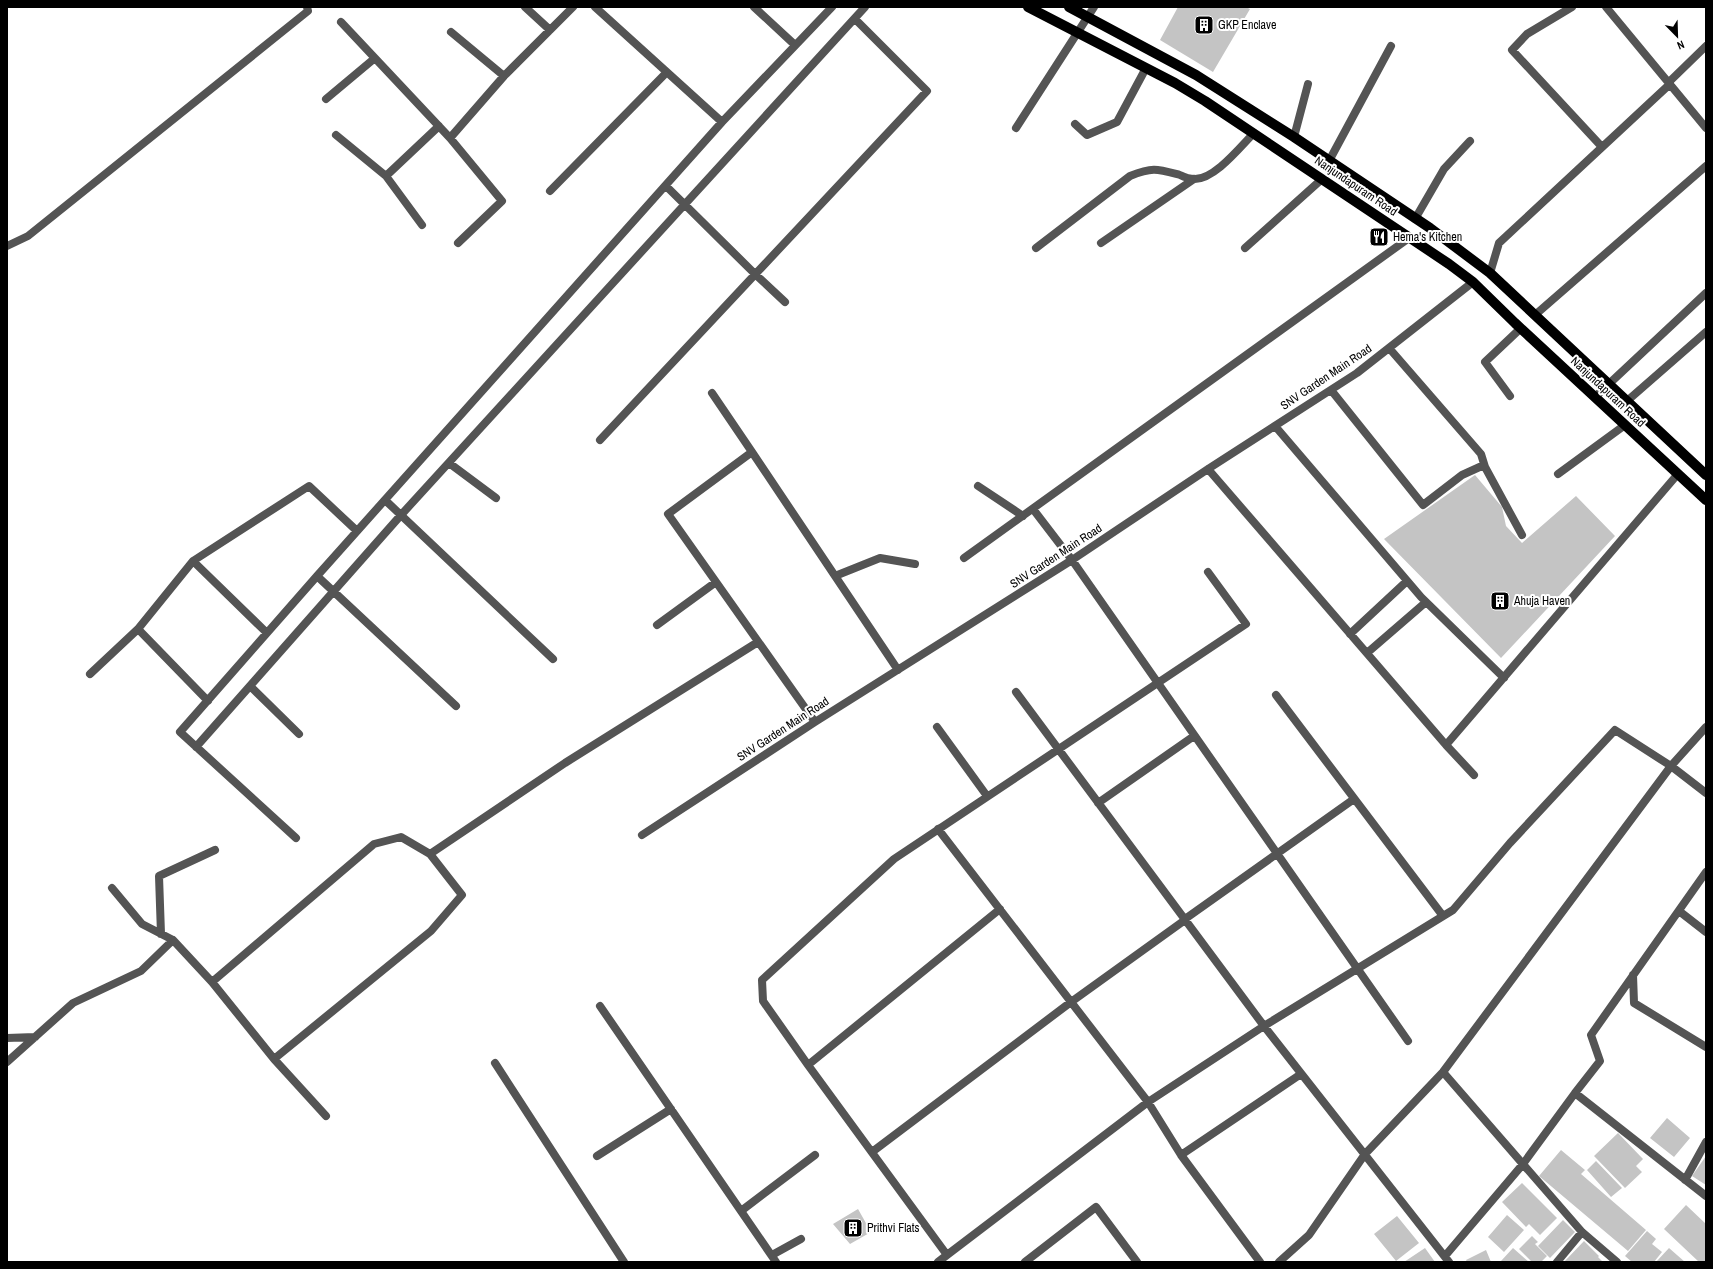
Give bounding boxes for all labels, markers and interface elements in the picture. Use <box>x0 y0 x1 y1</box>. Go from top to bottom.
building icon: GKP Enclave <box>1193 14 1215 36</box>
north arrow <box>1657 16 1697 56</box>
place label: GKP Enclave <box>1218 17 1276 33</box>
text: N <box>1675 37 1687 53</box>
street label: Nanjundapuram Road <box>1312 152 1400 220</box>
restaurant icon: Hema's Kitchen <box>1368 226 1390 248</box>
place label: Hema's Kitchen <box>1393 229 1462 245</box>
street label: SNV Garden Main Road <box>1277 341 1375 413</box>
street label: Nanjundapuram Road <box>1567 353 1649 431</box>
street label: SNV Garden Main Road <box>1007 520 1105 592</box>
building icon: Ahuja Haven <box>1489 590 1511 612</box>
place label: Ahuja Haven <box>1513 593 1570 609</box>
street label: SNV Garden Main Road <box>734 693 832 765</box>
building icon: Prithvi Flats <box>842 1217 864 1239</box>
place label: Prithvi Flats <box>867 1220 920 1236</box>

